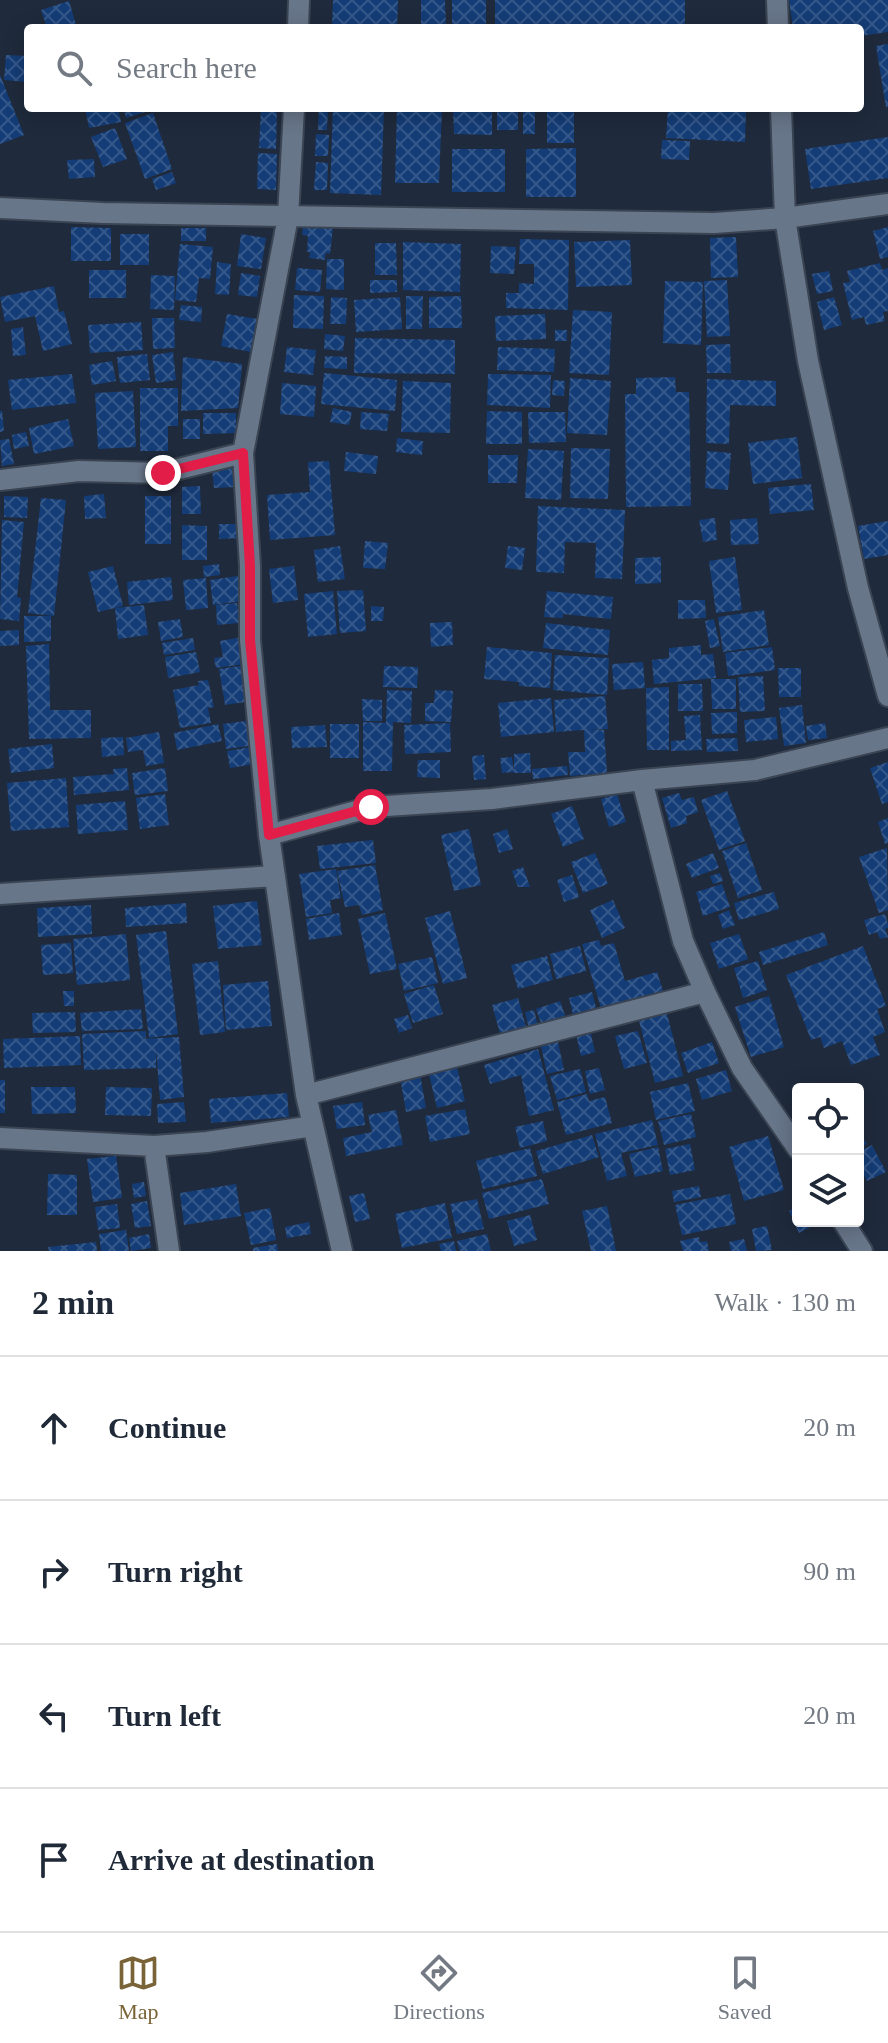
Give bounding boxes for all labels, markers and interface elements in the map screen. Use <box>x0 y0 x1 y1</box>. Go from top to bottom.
search box <box>24 24 864 112</box>
icon: search <box>52 46 96 90</box>
text: Search here <box>116 51 257 84</box>
route end <box>145 455 181 491</box>
route start <box>353 789 389 825</box>
map controls <box>792 1083 864 1227</box>
button: locate <box>792 1083 864 1155</box>
button: layers <box>792 1155 864 1227</box>
text: 2 min <box>32 1284 114 1321</box>
text: Walk · 130 m <box>714 1288 856 1317</box>
icon: ahead <box>32 1406 76 1450</box>
text: Continue <box>108 1411 226 1444</box>
text: 20 m <box>803 1413 856 1442</box>
icon: right <box>32 1550 76 1594</box>
text: Turn right <box>108 1555 243 1588</box>
text: 90 m <box>803 1557 856 1586</box>
icon: left <box>32 1694 76 1738</box>
text: Turn left <box>108 1699 221 1732</box>
text: 20 m <box>803 1701 856 1730</box>
icon: arrive <box>32 1838 76 1882</box>
text: Arrive at destination <box>108 1843 375 1876</box>
tab: Map <box>116 1951 160 2025</box>
tab: Directions <box>393 1951 485 2025</box>
tab: Saved <box>718 1951 772 2025</box>

